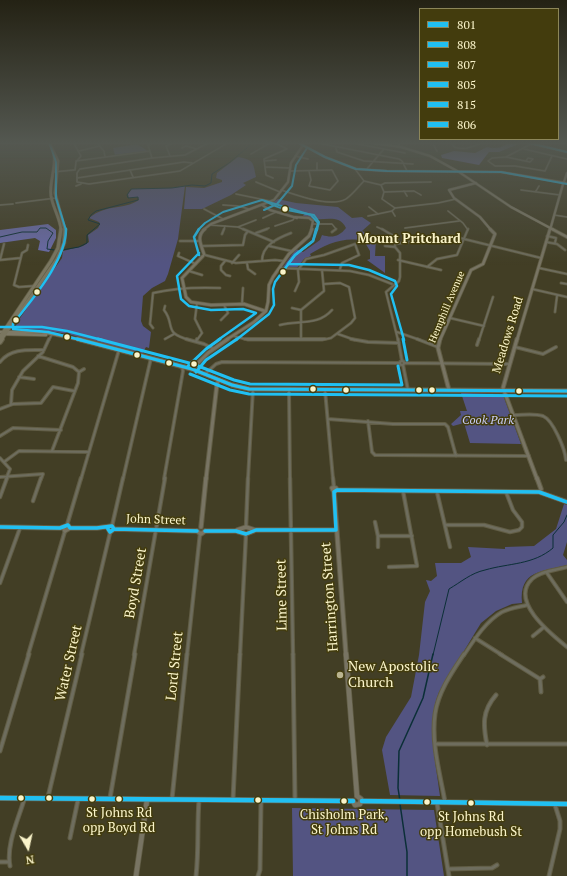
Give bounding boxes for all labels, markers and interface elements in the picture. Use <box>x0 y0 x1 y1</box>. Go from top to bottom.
legend <box>419 8 559 140</box>
text: 801 <box>457 17 476 32</box>
text: 808 <box>457 37 476 52</box>
text: 807 <box>457 57 476 72</box>
text: 805 <box>457 77 476 92</box>
text: 815 <box>457 97 476 112</box>
text: 806 <box>457 117 476 132</box>
unlabelled marker <box>280 204 290 214</box>
district label: Mount Pritchard <box>357 231 461 247</box>
unlabelled marker <box>278 267 288 277</box>
street label: Hemphill Avenue <box>426 269 468 345</box>
unlabelled marker <box>32 287 42 297</box>
street label: Meadows Road <box>490 295 526 375</box>
unlabelled marker <box>11 315 21 325</box>
unlabelled marker <box>62 332 72 342</box>
unlabelled marker <box>132 350 142 360</box>
unlabelled marker <box>164 358 174 368</box>
unlabelled marker <box>189 359 199 369</box>
unlabelled marker <box>308 384 318 394</box>
unlabelled marker <box>341 385 351 395</box>
unlabelled marker <box>414 385 424 395</box>
unlabelled marker <box>427 385 437 395</box>
unlabelled marker <box>514 386 524 396</box>
park label: Cook Park <box>462 414 514 428</box>
street label: John Street <box>126 512 186 528</box>
street label: Harrington Street <box>318 542 342 652</box>
street label: Boyd Street <box>122 546 150 620</box>
street label: Lime Street <box>273 559 291 631</box>
street label: Water Street <box>52 623 86 703</box>
street label: Lord Street <box>163 631 187 701</box>
place label: New Apostolic Church <box>348 659 438 692</box>
marker: New Apostolic Church <box>335 670 345 680</box>
unlabelled marker <box>16 793 26 803</box>
unlabelled marker <box>44 793 54 803</box>
unlabelled marker <box>87 794 97 804</box>
marker: St Johns Rd opp Boyd Rd <box>114 794 124 804</box>
unlabelled marker <box>253 795 263 805</box>
marker: Chisholm Park, St Johns Rd <box>339 796 349 806</box>
unlabelled marker <box>422 797 432 807</box>
marker: St Johns Rd opp Homebush St <box>466 798 476 808</box>
place label: St Johns Rd opp Boyd Rd <box>83 805 155 836</box>
place label: Chisholm Park, St Johns Rd <box>300 807 388 838</box>
place label: St Johns Rd opp Homebush St <box>420 809 522 840</box>
north arrow <box>8 828 48 868</box>
text: N <box>25 852 35 867</box>

